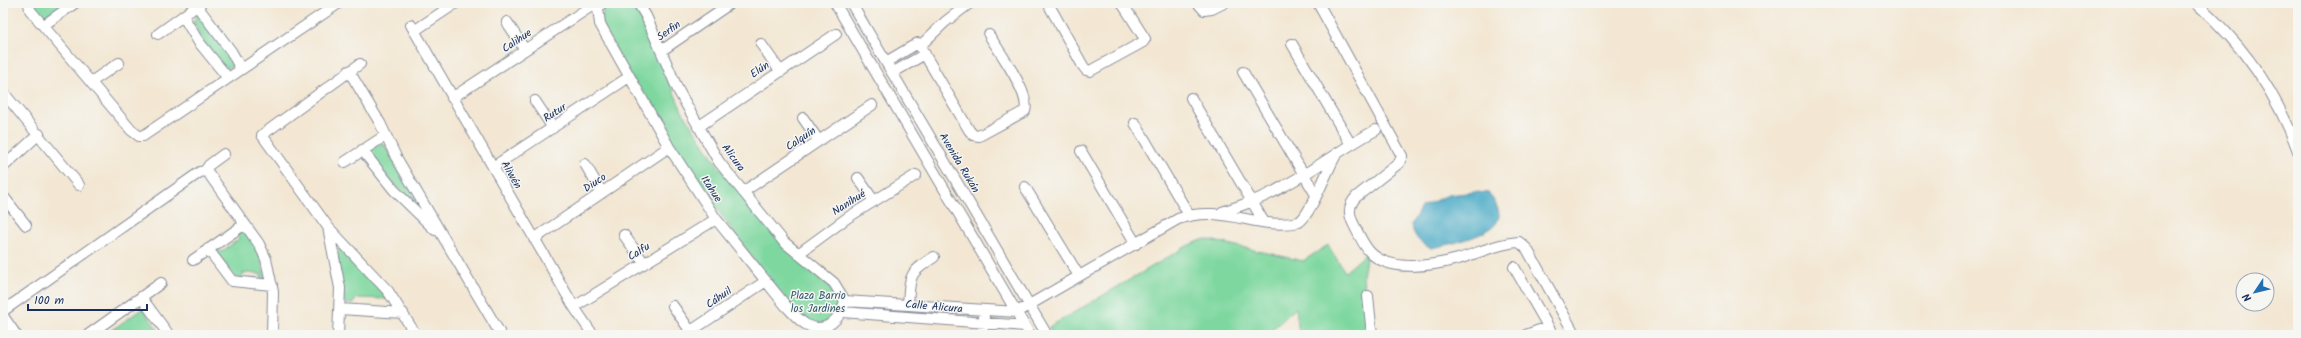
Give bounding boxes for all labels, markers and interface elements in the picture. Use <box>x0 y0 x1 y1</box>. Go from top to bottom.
street label: Serfin <box>653 16 685 46</box>
street label: Calihue <box>498 24 536 58</box>
street label: Elún <box>747 57 774 83</box>
street label: Rutur <box>540 98 571 127</box>
street label: Calquín <box>782 122 820 156</box>
street label: Avenida Rukán <box>934 129 984 197</box>
street label: Alicura <box>717 140 749 176</box>
street label: Aliwén <box>496 157 526 193</box>
street label: Diuco <box>580 169 610 197</box>
street label: Itahue <box>696 172 726 206</box>
street label: Nanihué <box>829 185 870 221</box>
street label: Calfu <box>624 238 654 266</box>
north arrow <box>2235 272 2275 312</box>
street label: Cáhuil <box>702 282 736 313</box>
scale bar <box>28 286 147 312</box>
park label: Plaza Barrio los Jardines <box>790 287 846 318</box>
text: N <box>2238 289 2257 305</box>
text: 100 m <box>34 291 65 310</box>
street label: Calle Alicura <box>905 296 963 318</box>

